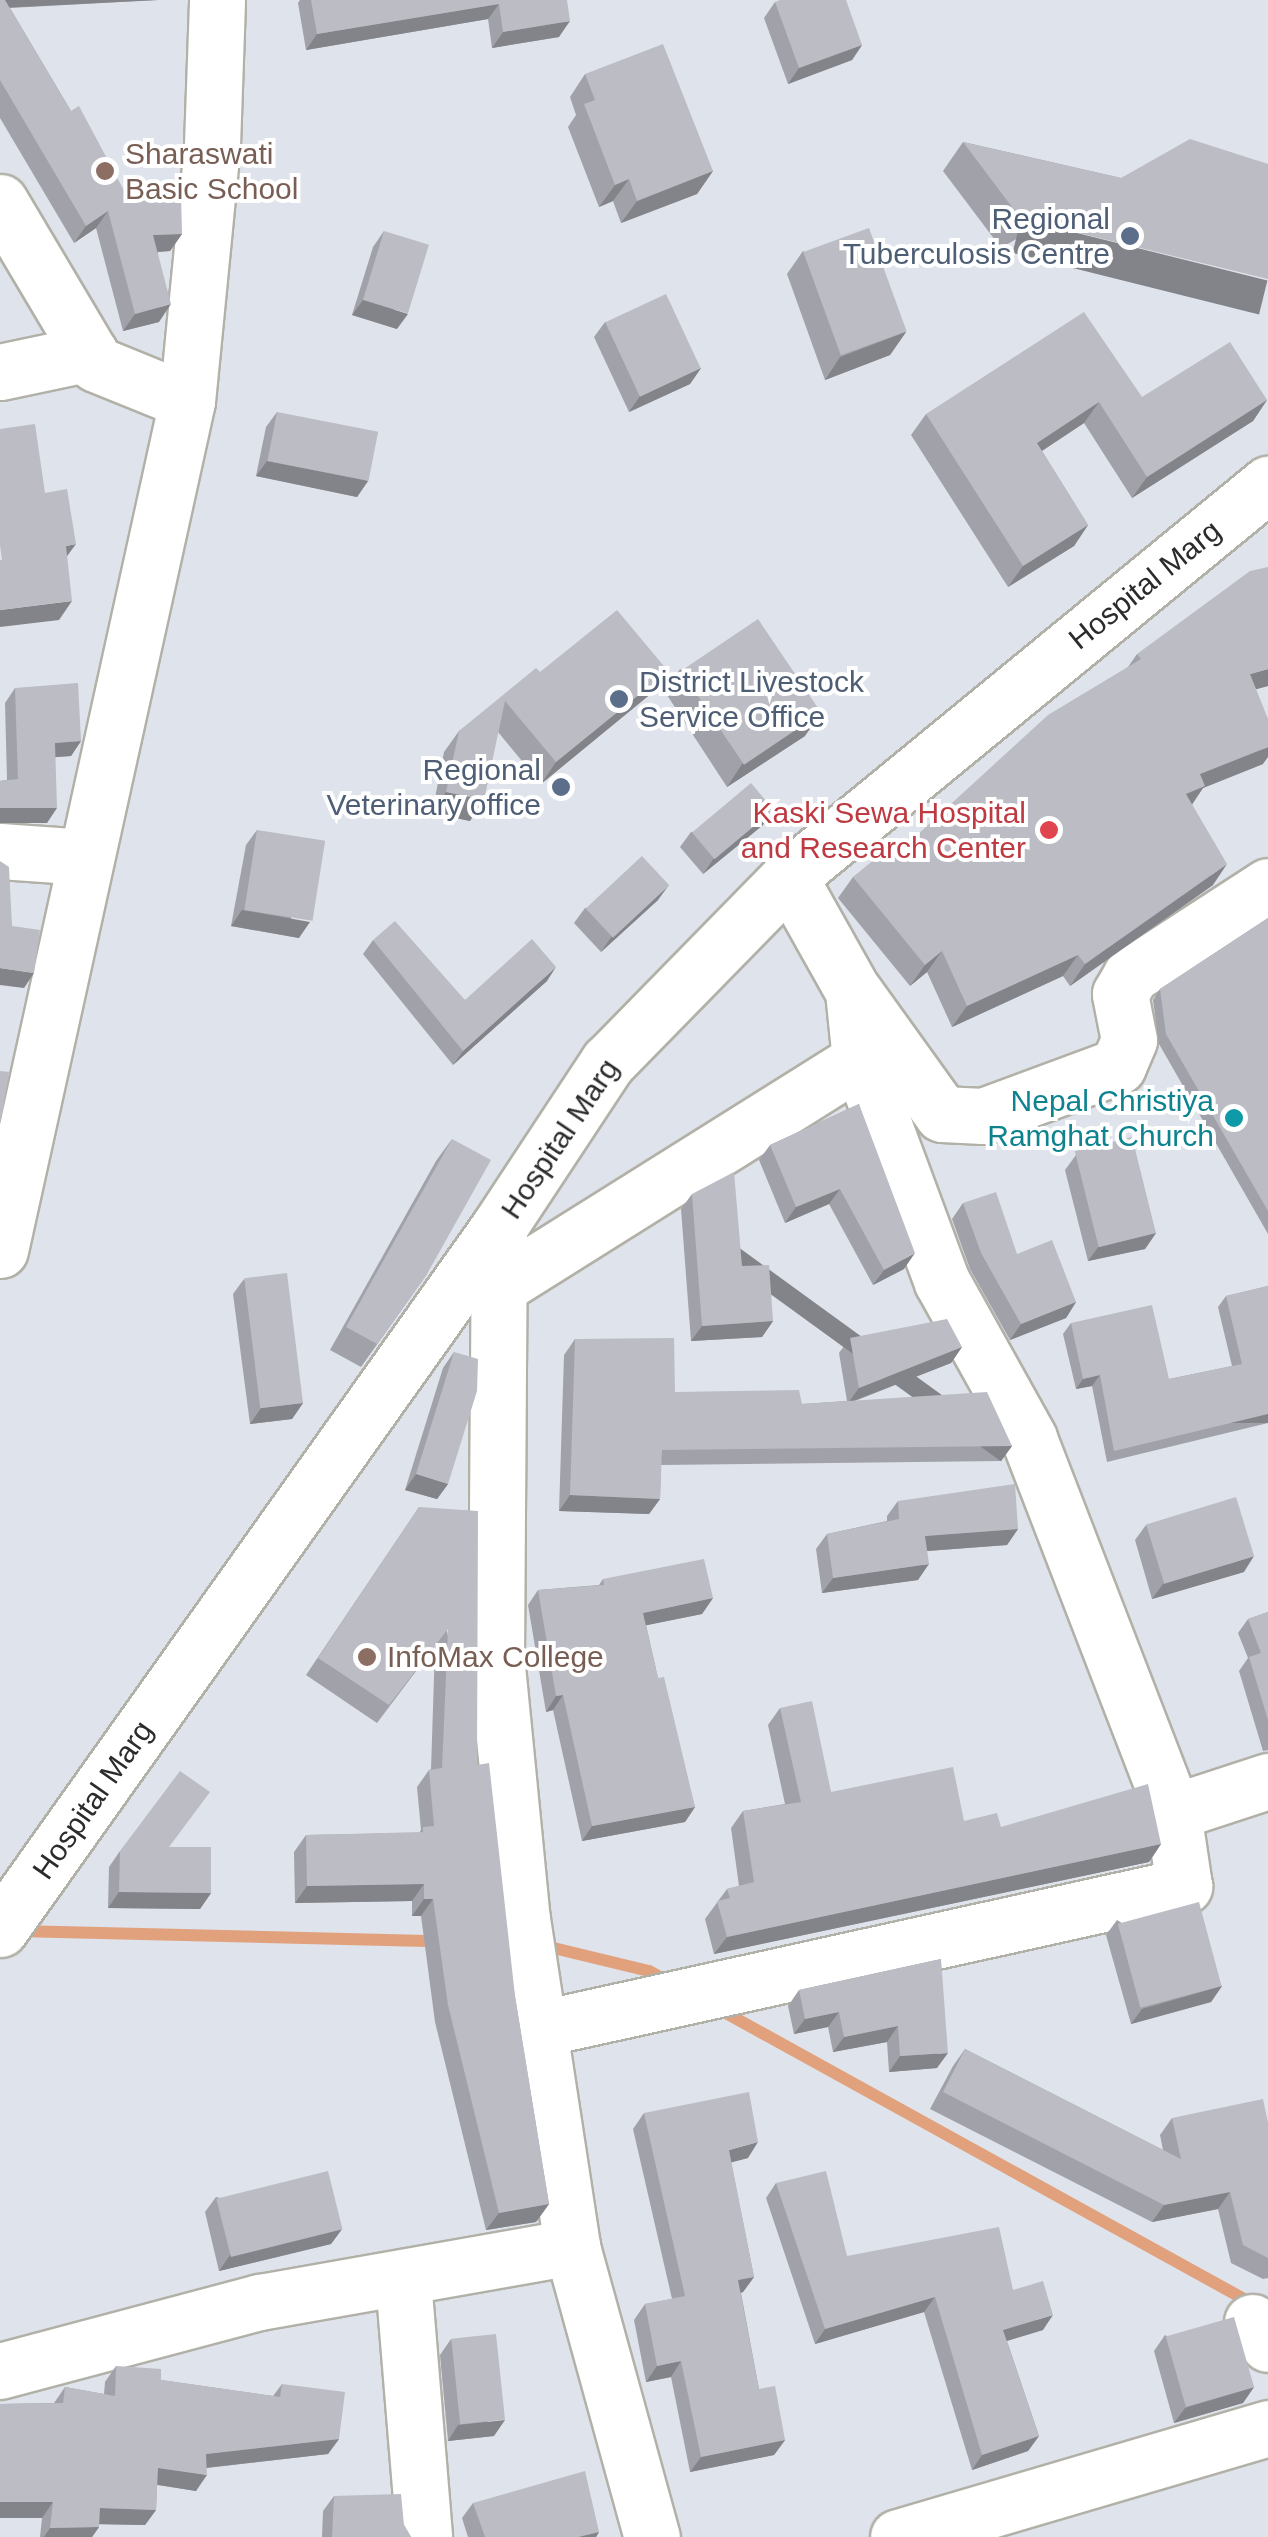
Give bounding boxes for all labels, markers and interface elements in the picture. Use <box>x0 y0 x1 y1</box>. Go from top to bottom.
place label: Sharaswati Basic School <box>125 136 298 206</box>
marker: Sharaswati Basic School <box>94 160 116 182</box>
place label: Regional Tuberculosis Centre <box>843 201 1110 272</box>
marker: Regional Tuberculosis Centre <box>1119 225 1141 247</box>
street label: Hospital Marg <box>1062 513 1228 657</box>
place label: District Livestock Service Office <box>639 664 864 734</box>
marker: District Livestock Service Office <box>608 688 630 710</box>
place label: Regional Veterinary office <box>326 752 541 822</box>
marker: Regional Veterinary office <box>550 776 572 798</box>
place label: Kaski Sewa Hospital and Research Center <box>741 795 1026 866</box>
marker: Kaski Sewa Hospital and Research Center <box>1036 817 1062 843</box>
street label: Hospital Marg <box>493 1052 627 1226</box>
place label: Nepal Christiya Ramghat Church <box>987 1083 1214 1154</box>
marker: Nepal Christiya Ramghat Church <box>1223 1107 1245 1129</box>
place label: InfoMax College <box>387 1639 604 1675</box>
marker: InfoMax College <box>356 1646 378 1668</box>
street label: Hospital Marg <box>25 1714 161 1886</box>

